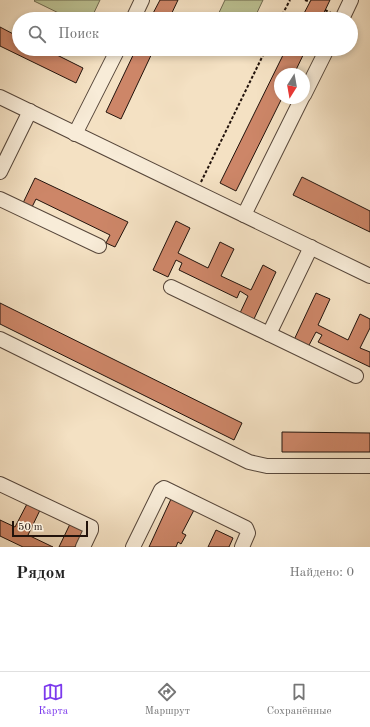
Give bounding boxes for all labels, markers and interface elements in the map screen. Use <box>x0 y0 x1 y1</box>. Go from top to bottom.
search box <box>12 12 358 56</box>
icon: search <box>26 23 48 45</box>
text: Поиск <box>58 27 99 42</box>
north arrow <box>274 68 310 104</box>
scale bar <box>12 519 88 538</box>
text: 50 m <box>18 522 43 533</box>
text: Рядом <box>16 565 65 582</box>
text: Найдено: 0 <box>290 566 354 579</box>
tab: Карта <box>38 681 68 719</box>
tab: Маршрут <box>145 681 190 719</box>
tab: Сохранённые <box>267 681 332 719</box>

